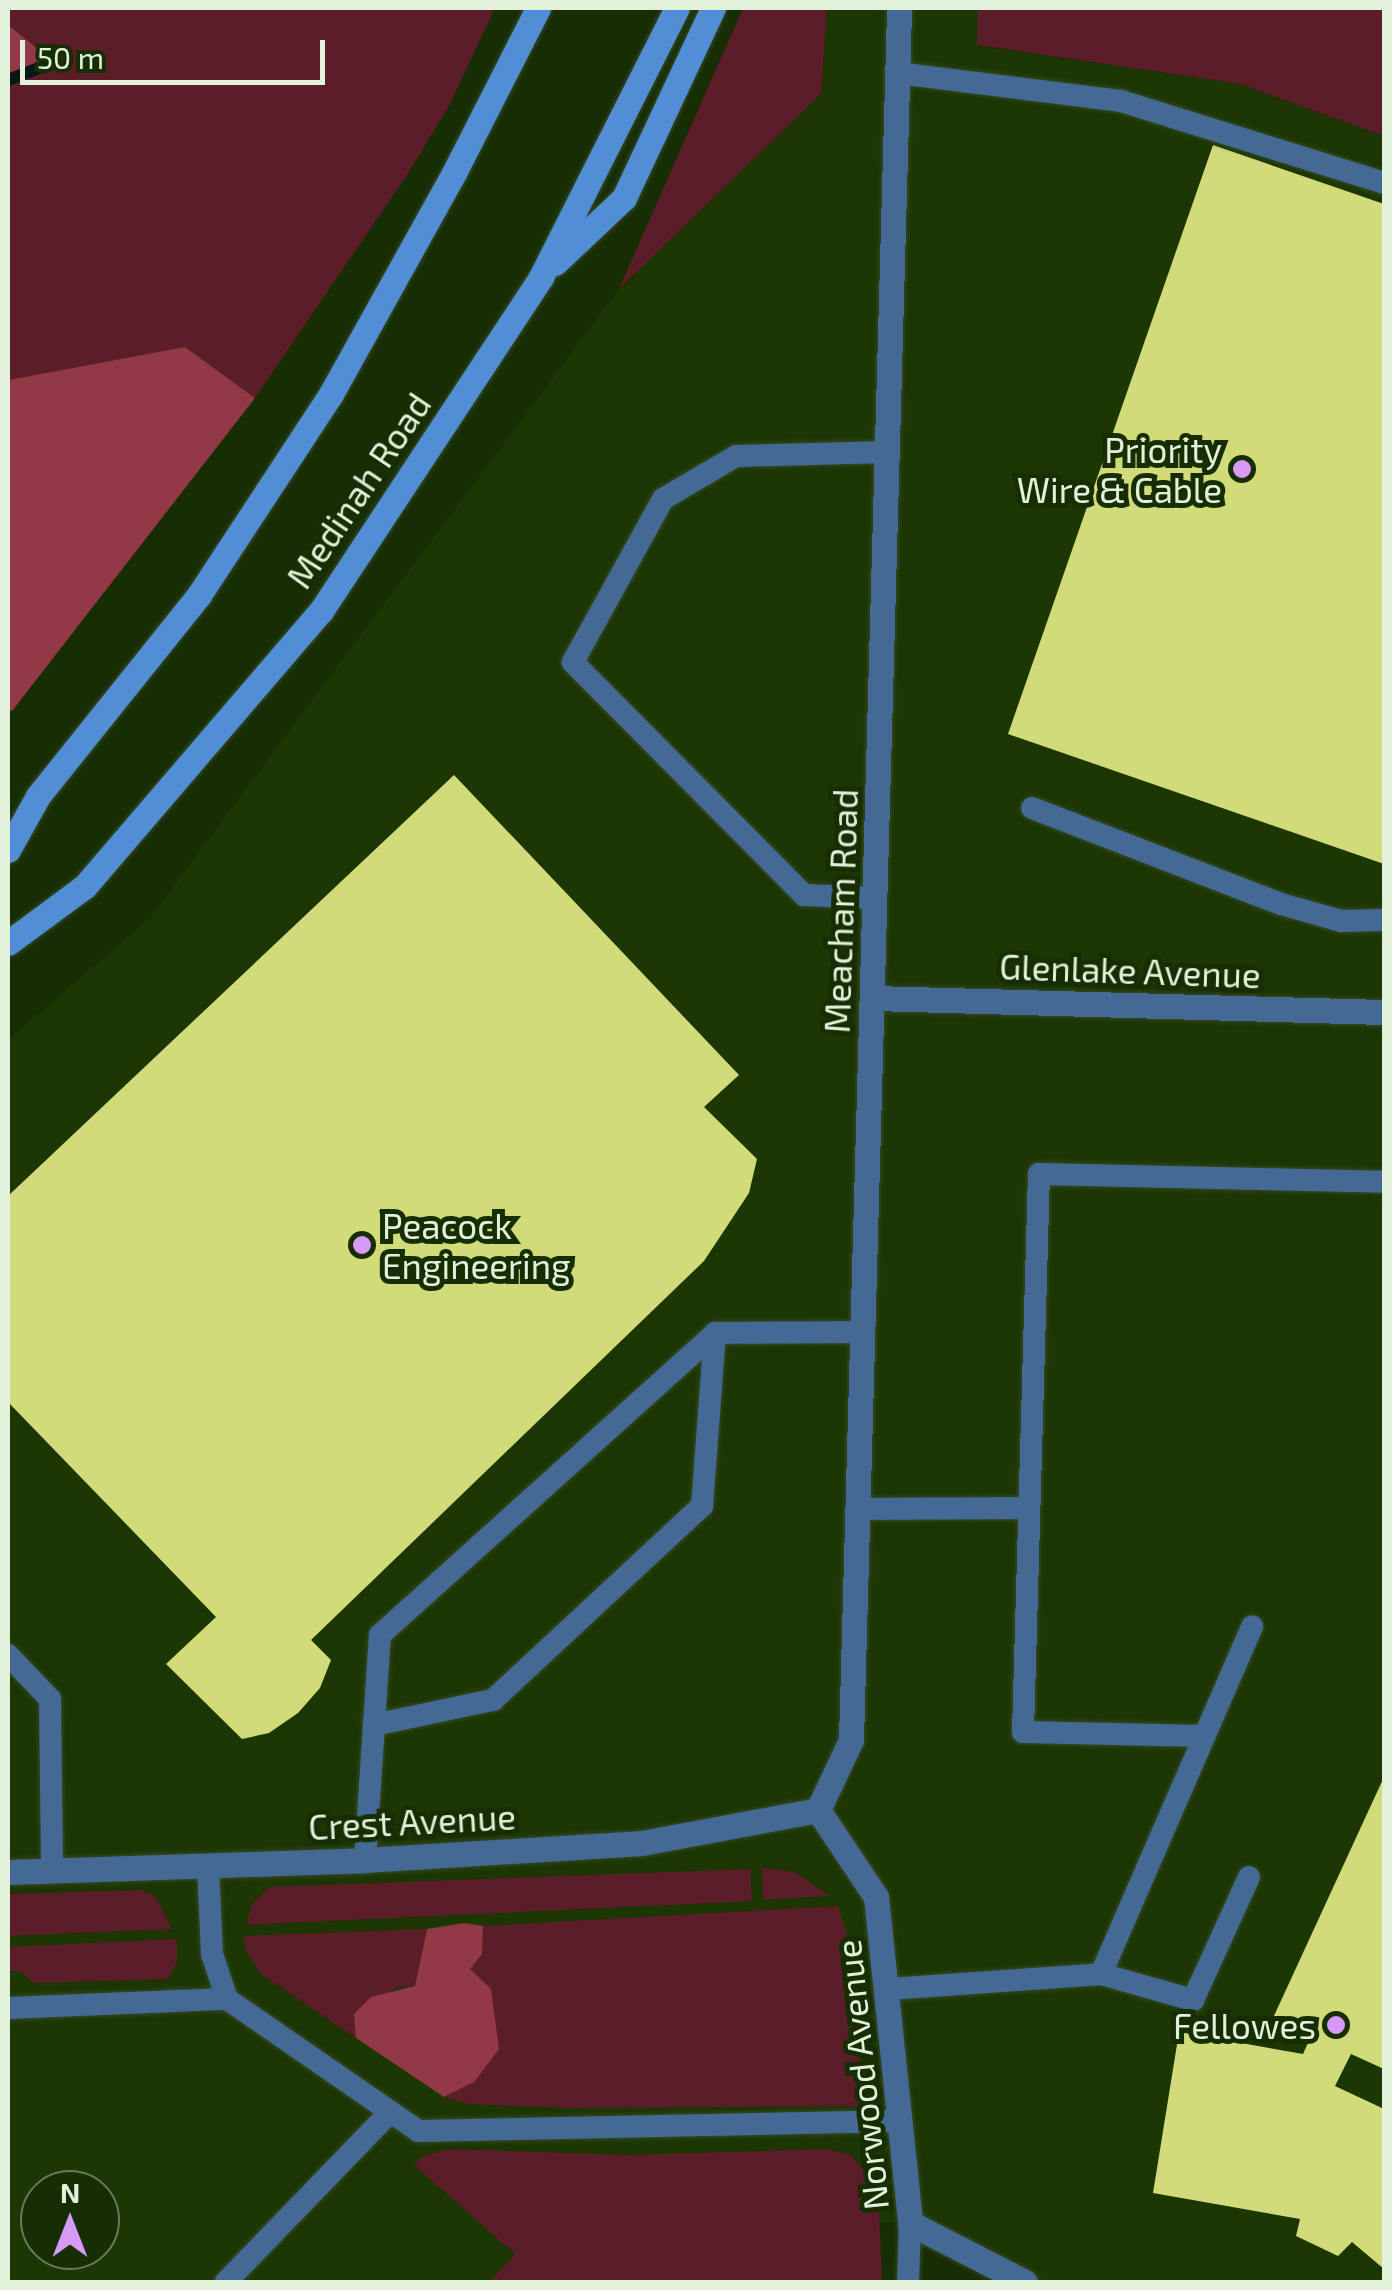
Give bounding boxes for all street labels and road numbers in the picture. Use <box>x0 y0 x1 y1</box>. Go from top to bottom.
street label: Medinah Road <box>277 384 439 596</box>
street label: Meacham Road <box>815 788 865 1034</box>
street label: Glenlake Avenue <box>998 944 1262 996</box>
street label: Crest Avenue <box>307 1795 517 1847</box>
street label: Norwood Avenue <box>826 1937 896 2213</box>

